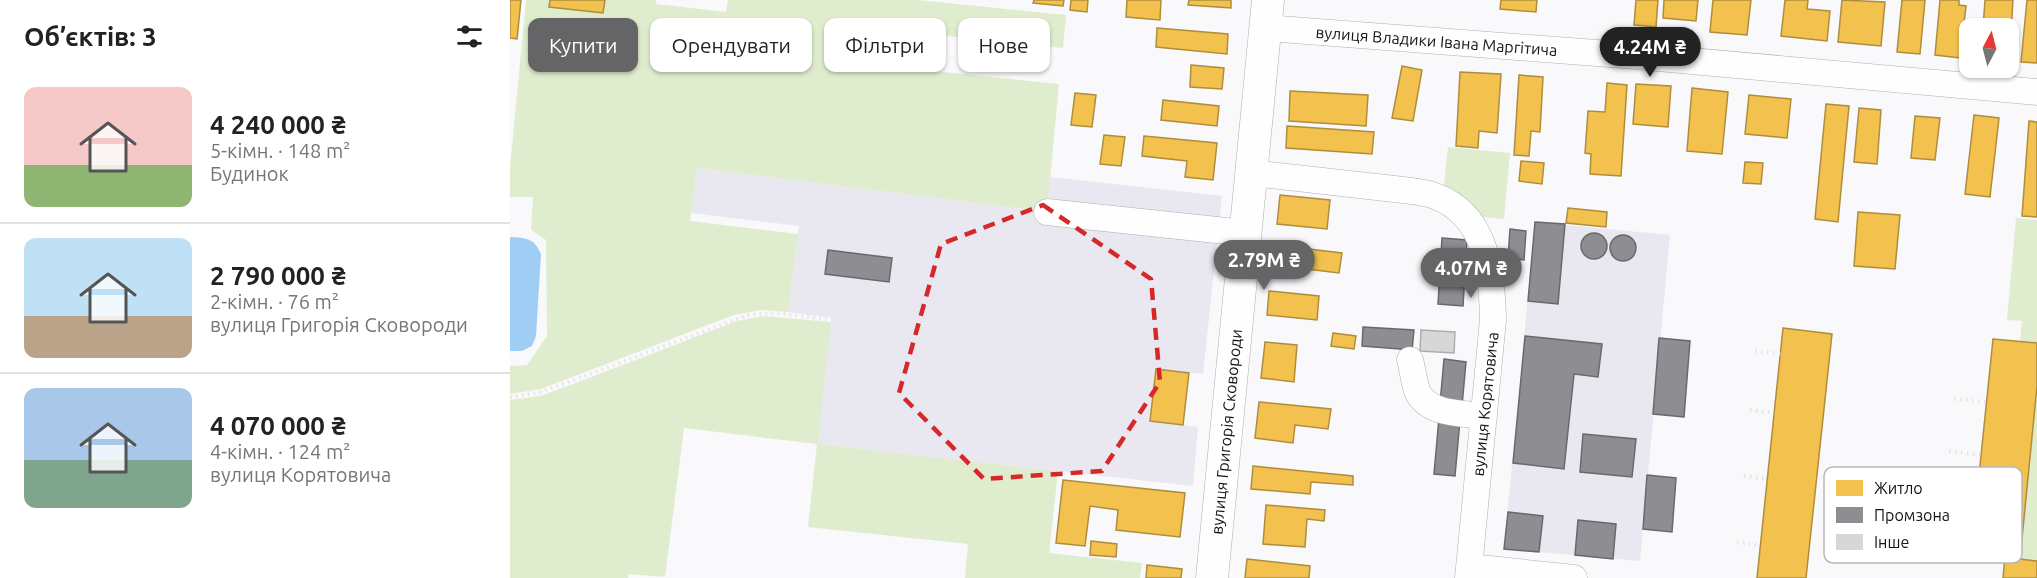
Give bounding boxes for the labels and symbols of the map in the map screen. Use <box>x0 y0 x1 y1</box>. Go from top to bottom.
north arrow <box>1959 18 2019 78</box>
street label: вулиця Владики Івана Маргітича <box>1315 23 1558 59</box>
pin: 4.24M ₴ <box>1595 27 1705 78</box>
pin: 2.79M ₴ <box>1209 240 1319 291</box>
pin: 4.07M ₴ <box>1416 248 1526 299</box>
street label: вулиця Григорія Сковороди <box>1207 328 1245 535</box>
street label: вулиця Корятовича <box>1468 331 1502 477</box>
legend <box>1824 467 2022 563</box>
text: Житло <box>1874 479 1923 497</box>
text: Промзона <box>1874 506 1950 524</box>
text: Інше <box>1874 533 1909 551</box>

